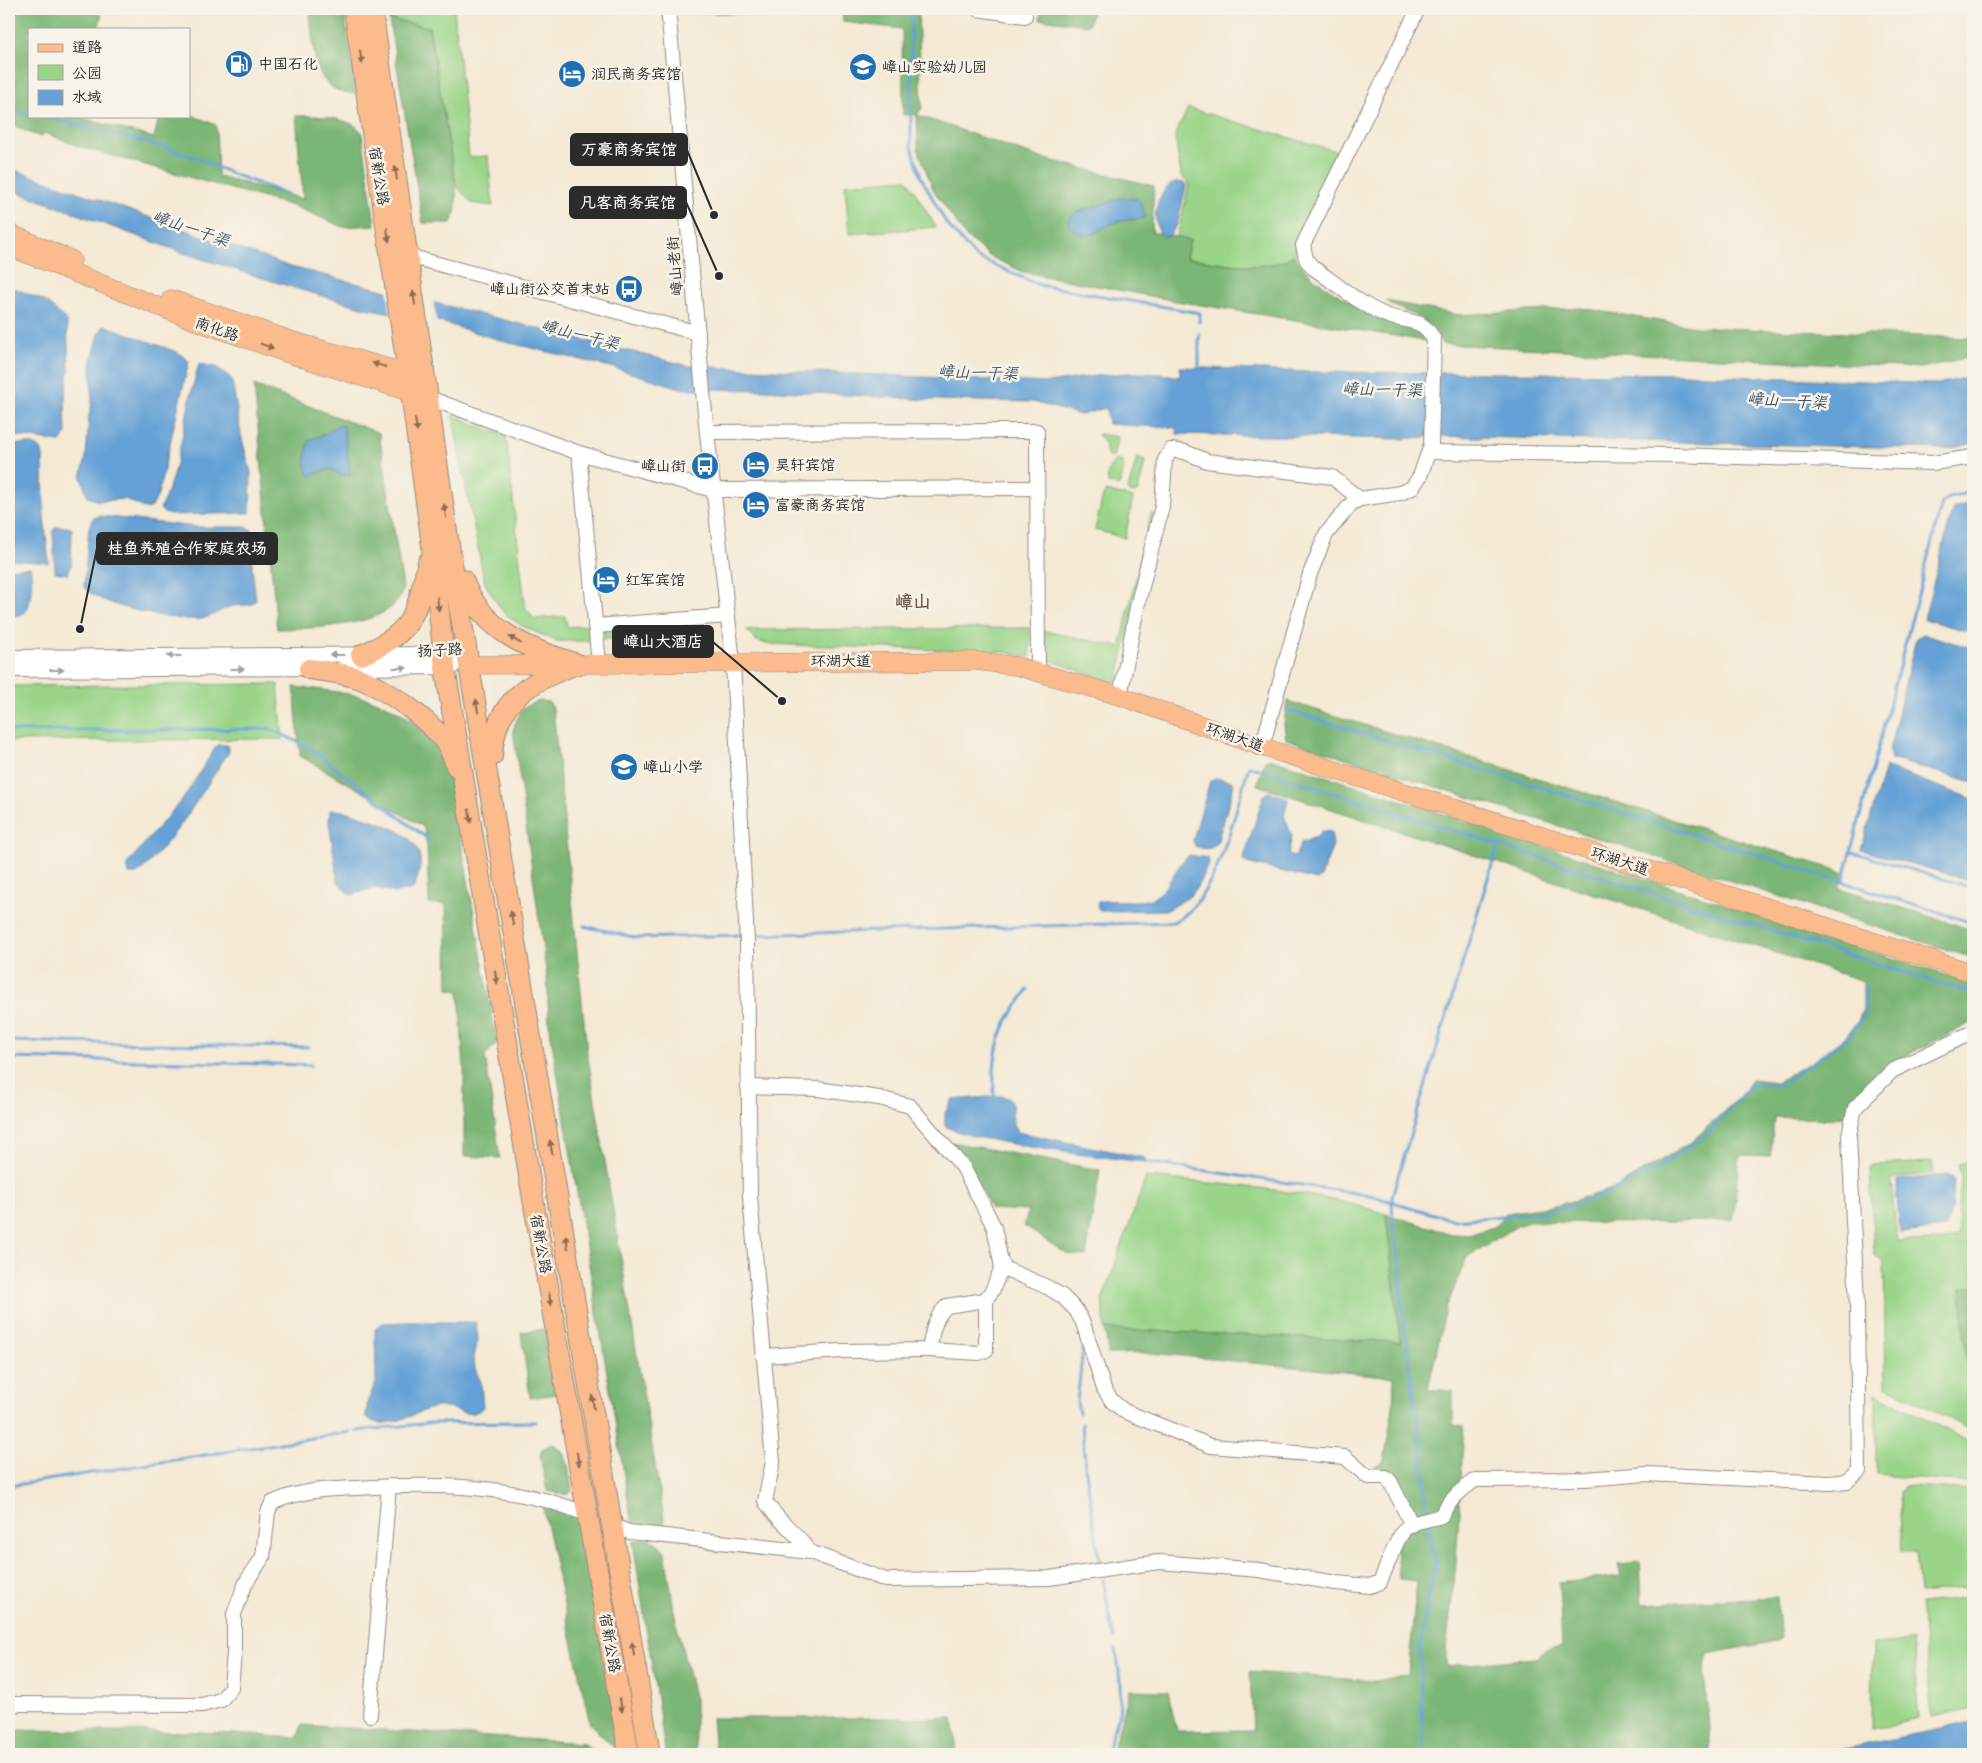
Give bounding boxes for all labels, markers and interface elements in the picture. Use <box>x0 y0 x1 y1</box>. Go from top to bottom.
legend <box>28 28 190 118</box>
text: 道路 <box>72 37 102 58</box>
fuel station icon: 中国石化 <box>224 49 254 79</box>
one-way arrow <box>358 49 366 65</box>
school or university icon: 嶂山实验幼儿园 <box>848 52 878 82</box>
place label: 中国石化 <box>258 54 318 75</box>
place label: 嶂山实验幼儿园 <box>882 57 987 78</box>
hotel icon: 润民商务宾馆 <box>557 59 587 89</box>
text: 公园 <box>72 63 102 84</box>
place label: 润民商务宾馆 <box>591 64 681 85</box>
text: 水域 <box>72 87 102 108</box>
callout: 万豪商务宾馆 <box>571 134 687 165</box>
text: 万豪商务宾馆 <box>581 139 677 161</box>
street label: 宿新公路 <box>363 145 394 207</box>
one-way arrow <box>392 165 400 181</box>
callout: 凡客商务宾馆 <box>570 187 686 218</box>
text: 凡客商务宾馆 <box>580 192 676 214</box>
water label: 嶂山一干渠 <box>149 206 234 253</box>
one-way arrow <box>384 227 392 243</box>
street label: 嶂山老街 <box>662 235 689 297</box>
bus stop icon: 嶂山街公交首末站 <box>614 274 644 304</box>
place label: 嶂山街公交首末站 <box>490 279 610 300</box>
one-way arrow <box>410 290 418 306</box>
street label: 南化路 <box>192 312 242 347</box>
water label: 嶂山一干渠 <box>538 315 623 356</box>
one-way arrow <box>259 343 274 350</box>
one-way arrow <box>371 361 386 369</box>
water label: 嶂山一干渠 <box>938 361 1020 385</box>
water label: 嶂山一干渠 <box>1342 378 1424 402</box>
water label: 嶂山一干渠 <box>1746 388 1829 414</box>
one-way arrow <box>412 418 420 434</box>
hotel icon: 昊轩宾馆 <box>741 450 771 480</box>
bus stop icon: 嶂山街 <box>690 451 720 481</box>
place label: 昊轩宾馆 <box>775 455 835 476</box>
place label: 嶂山街 <box>641 456 686 477</box>
hotel icon: 富豪商务宾馆 <box>741 490 771 520</box>
place label: 富豪商务宾馆 <box>775 495 865 516</box>
one-way arrow <box>441 503 449 519</box>
callout: 桂鱼养殖合作家庭农场 <box>97 533 277 564</box>
text: 桂鱼养殖合作家庭农场 <box>107 538 267 560</box>
hotel icon: 红军宾馆 <box>591 565 621 595</box>
place label: 红军宾馆 <box>625 570 685 591</box>
district label: 嶂山 <box>895 590 931 615</box>
one-way arrow <box>434 596 442 612</box>
callout: 嶂山大酒店 <box>613 626 713 657</box>
text: 嶂山大酒店 <box>623 631 703 653</box>
one-way arrow <box>509 636 522 645</box>
street label: 扬子路 <box>417 639 463 662</box>
one-way arrow <box>328 651 344 659</box>
street label: 环湖大道 <box>811 651 871 672</box>
one-way arrow <box>166 652 182 660</box>
one-way arrow <box>392 664 408 672</box>
one-way arrow <box>50 665 66 673</box>
one-way arrow <box>230 665 246 673</box>
one-way arrow <box>473 698 481 714</box>
street label: 环湖大道 <box>1203 718 1267 757</box>
school or university icon: 嶂山小学 <box>609 752 639 782</box>
place label: 嶂山小学 <box>643 757 703 778</box>
one-way arrow <box>467 809 475 825</box>
street label: 环湖大道 <box>1588 842 1652 881</box>
one-way arrow <box>508 910 516 926</box>
one-way arrow <box>493 969 501 985</box>
one-way arrow <box>547 1139 555 1155</box>
street label: 宿新公路 <box>525 1213 556 1275</box>
one-way arrow <box>562 1233 570 1249</box>
one-way arrow <box>547 1291 555 1307</box>
one-way arrow <box>589 1394 597 1410</box>
one-way arrow <box>575 1451 583 1467</box>
street label: 宿新公路 <box>594 1612 625 1674</box>
one-way arrow <box>629 1640 637 1656</box>
one-way arrow <box>618 1697 626 1713</box>

